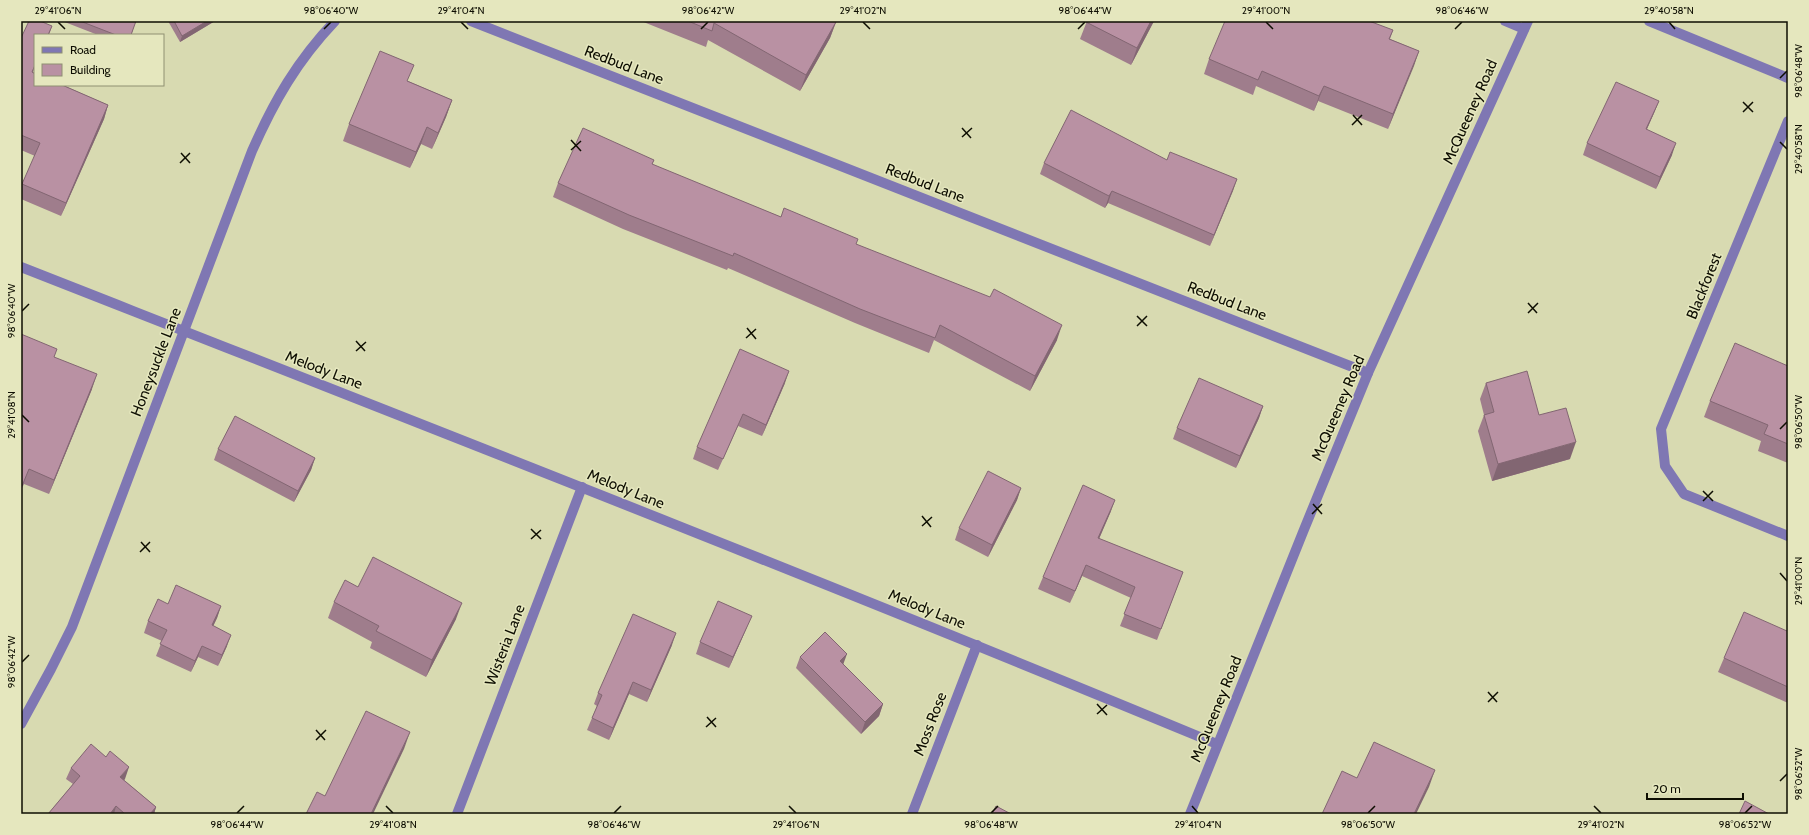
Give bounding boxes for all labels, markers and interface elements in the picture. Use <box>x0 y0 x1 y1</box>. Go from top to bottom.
text: 29°41'06"N <box>34 4 82 17</box>
text: 98°06'40"W <box>304 4 359 17</box>
text: 29°41'04"N <box>437 4 485 17</box>
text: 98°06'42"W <box>682 4 735 17</box>
text: 29°41'02"N <box>840 4 886 17</box>
text: 98°06'44"W <box>1059 4 1112 17</box>
text: 29°41'00"N <box>1242 4 1290 17</box>
text: 98°06'46"W <box>1436 4 1489 17</box>
text: 29°40'58"N <box>1644 4 1694 17</box>
legend <box>34 34 164 86</box>
text: Road <box>70 42 96 57</box>
street label: Redbud Lane <box>582 42 666 88</box>
text: 98°06'48"W <box>1792 44 1805 98</box>
street label: McQueeney Road <box>1439 57 1501 167</box>
text: Building <box>70 62 112 77</box>
text: 29°40'58"N <box>1792 124 1805 174</box>
street label: Redbud Lane <box>883 160 967 206</box>
street label: Blackforest <box>1683 250 1725 322</box>
street label: Redbud Lane <box>1185 278 1269 324</box>
text: 98°06'40"W <box>5 283 18 338</box>
street label: Honeysuckle Lane <box>127 305 185 419</box>
street label: Melody Lane <box>283 347 366 393</box>
street label: McQueeney Road <box>1308 353 1368 463</box>
text: 29°41'08"N <box>5 391 18 439</box>
text: 98°06'50"W <box>1792 394 1805 449</box>
street label: Melody Lane <box>585 465 667 513</box>
text: 29°41'00"N <box>1792 557 1805 605</box>
street label: Melody Lane <box>886 585 968 633</box>
street label: Wisteria Lane <box>481 602 529 688</box>
text: 98°06'42"W <box>5 635 18 688</box>
street label: McQueeney Road <box>1187 653 1245 765</box>
street label: Moss Rose <box>910 689 951 758</box>
text: 98°06'52"W <box>1792 747 1805 800</box>
scale bar <box>1647 775 1743 801</box>
text: 20 m <box>1653 781 1681 796</box>
text: 98°06'44"W <box>211 818 264 831</box>
text: 29°41'08"N <box>369 818 417 831</box>
text: 98°06'46"W <box>588 818 641 831</box>
text: 29°41'06"N <box>772 818 820 831</box>
text: 98°06'48"W <box>964 818 1018 831</box>
text: 29°41'04"N <box>1174 818 1222 831</box>
text: 98°06'50"W <box>1341 818 1396 831</box>
text: 29°41'02"N <box>1578 818 1624 831</box>
text: 98°06'52"W <box>1719 818 1772 831</box>

